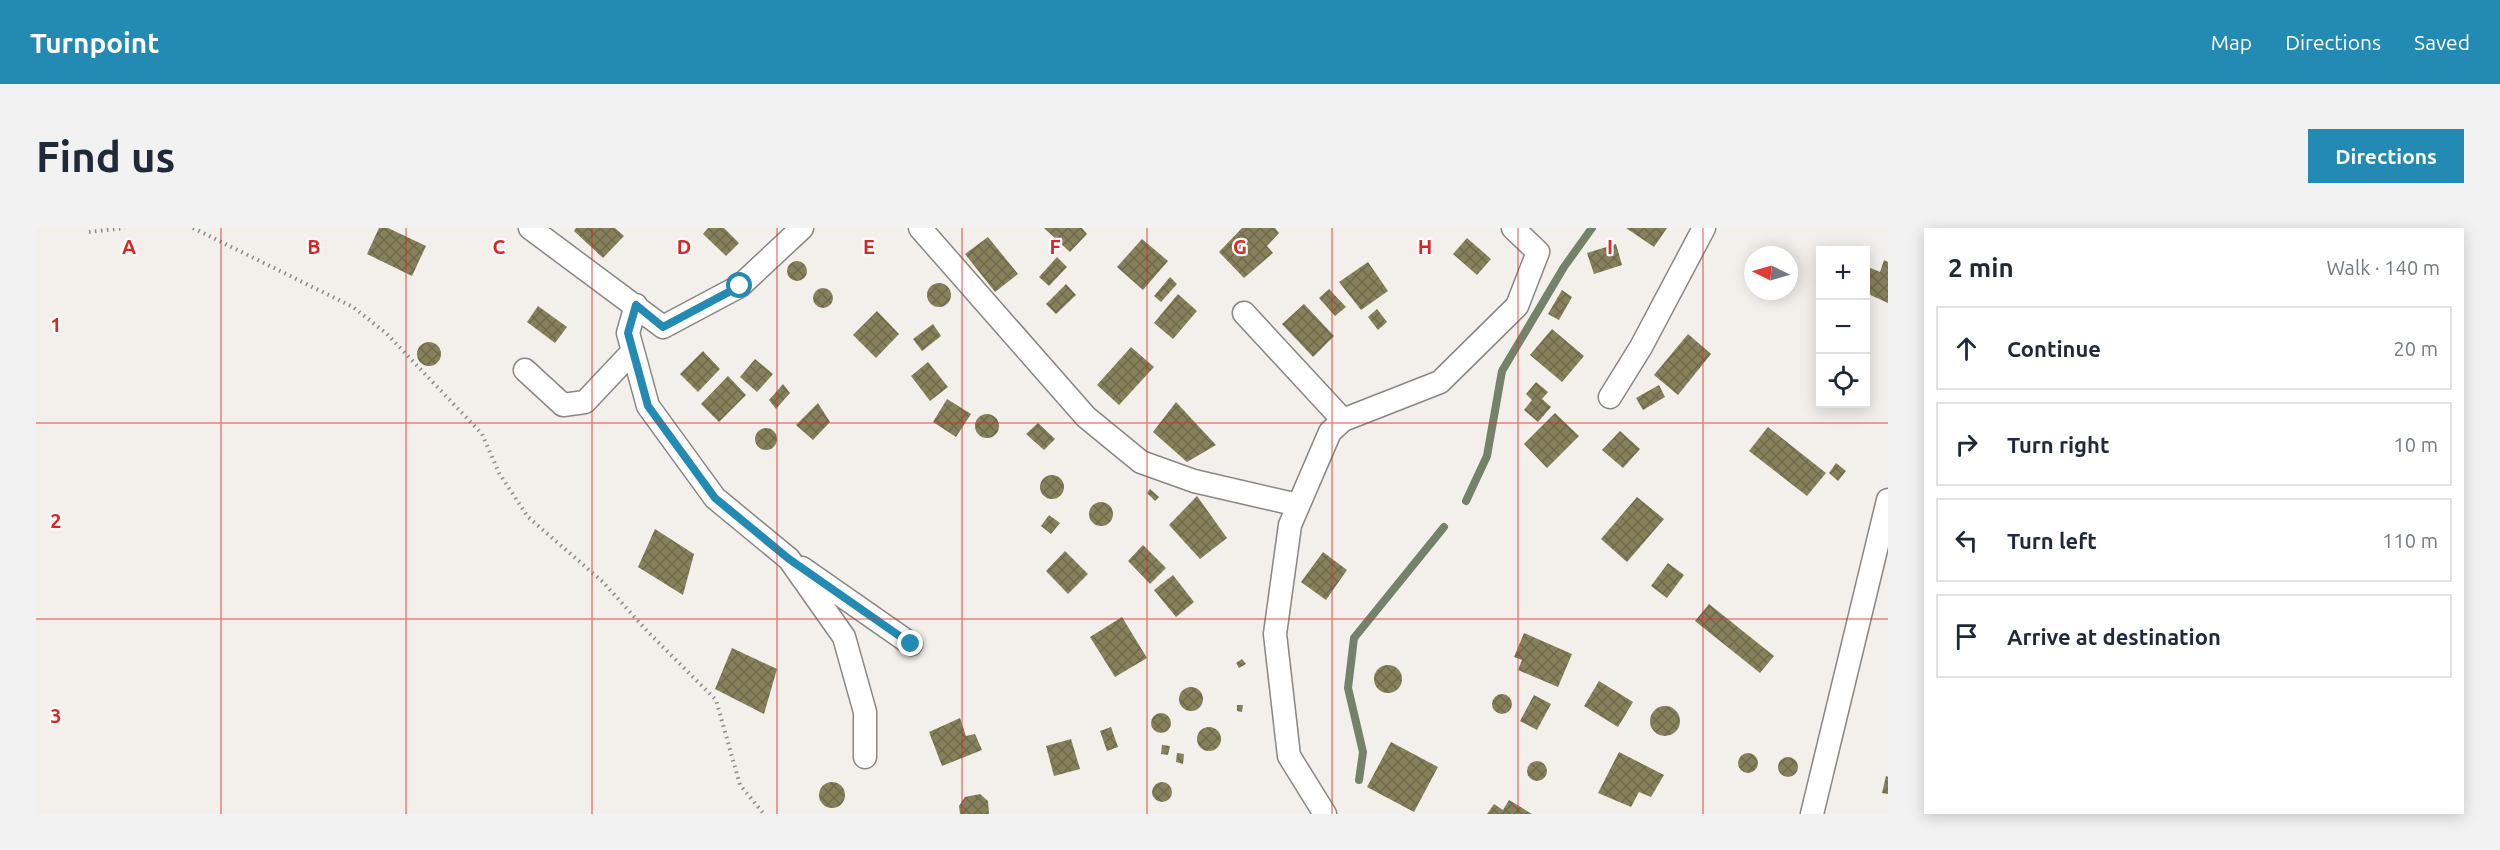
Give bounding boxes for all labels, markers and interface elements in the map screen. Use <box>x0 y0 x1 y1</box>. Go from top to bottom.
text: Turnpoint <box>30 27 159 58</box>
text: Map <box>2211 30 2252 54</box>
text: Directions <box>2285 30 2381 54</box>
text: Saved <box>2414 30 2470 54</box>
button: Directions <box>2308 129 2464 183</box>
text: Find us <box>36 133 175 180</box>
text: A <box>122 235 136 258</box>
text: B <box>307 235 321 258</box>
text: C <box>493 235 506 258</box>
text: D <box>677 235 691 258</box>
text: E <box>863 235 875 258</box>
text: F <box>1049 235 1061 258</box>
text: G <box>1233 235 1247 258</box>
text: H <box>1418 235 1432 258</box>
text: I <box>1607 235 1613 258</box>
north arrow <box>1744 246 1798 300</box>
map controls <box>1816 246 1870 408</box>
button: + <box>1816 246 1870 300</box>
text: 2 min <box>1948 253 2014 282</box>
text: Walk · 140 m <box>2327 256 2440 279</box>
route start <box>726 272 752 298</box>
button: − <box>1816 300 1870 354</box>
text: 1 <box>50 313 62 336</box>
icon: ahead <box>1950 332 1983 365</box>
text: Continue <box>2007 336 2101 361</box>
text: 20 m <box>2394 337 2438 360</box>
button: locate <box>1816 354 1870 408</box>
icon: right <box>1950 428 1983 461</box>
text: Turn right <box>2007 432 2109 457</box>
text: 10 m <box>2394 433 2438 456</box>
text: 2 <box>50 509 62 532</box>
icon: left <box>1950 524 1983 557</box>
text: Turn left <box>2007 528 2097 553</box>
text: 110 m <box>2382 529 2438 552</box>
icon: arrive <box>1950 620 1983 653</box>
text: Arrive at destination <box>2007 624 2221 649</box>
route end <box>897 630 923 656</box>
text: 3 <box>50 704 62 727</box>

